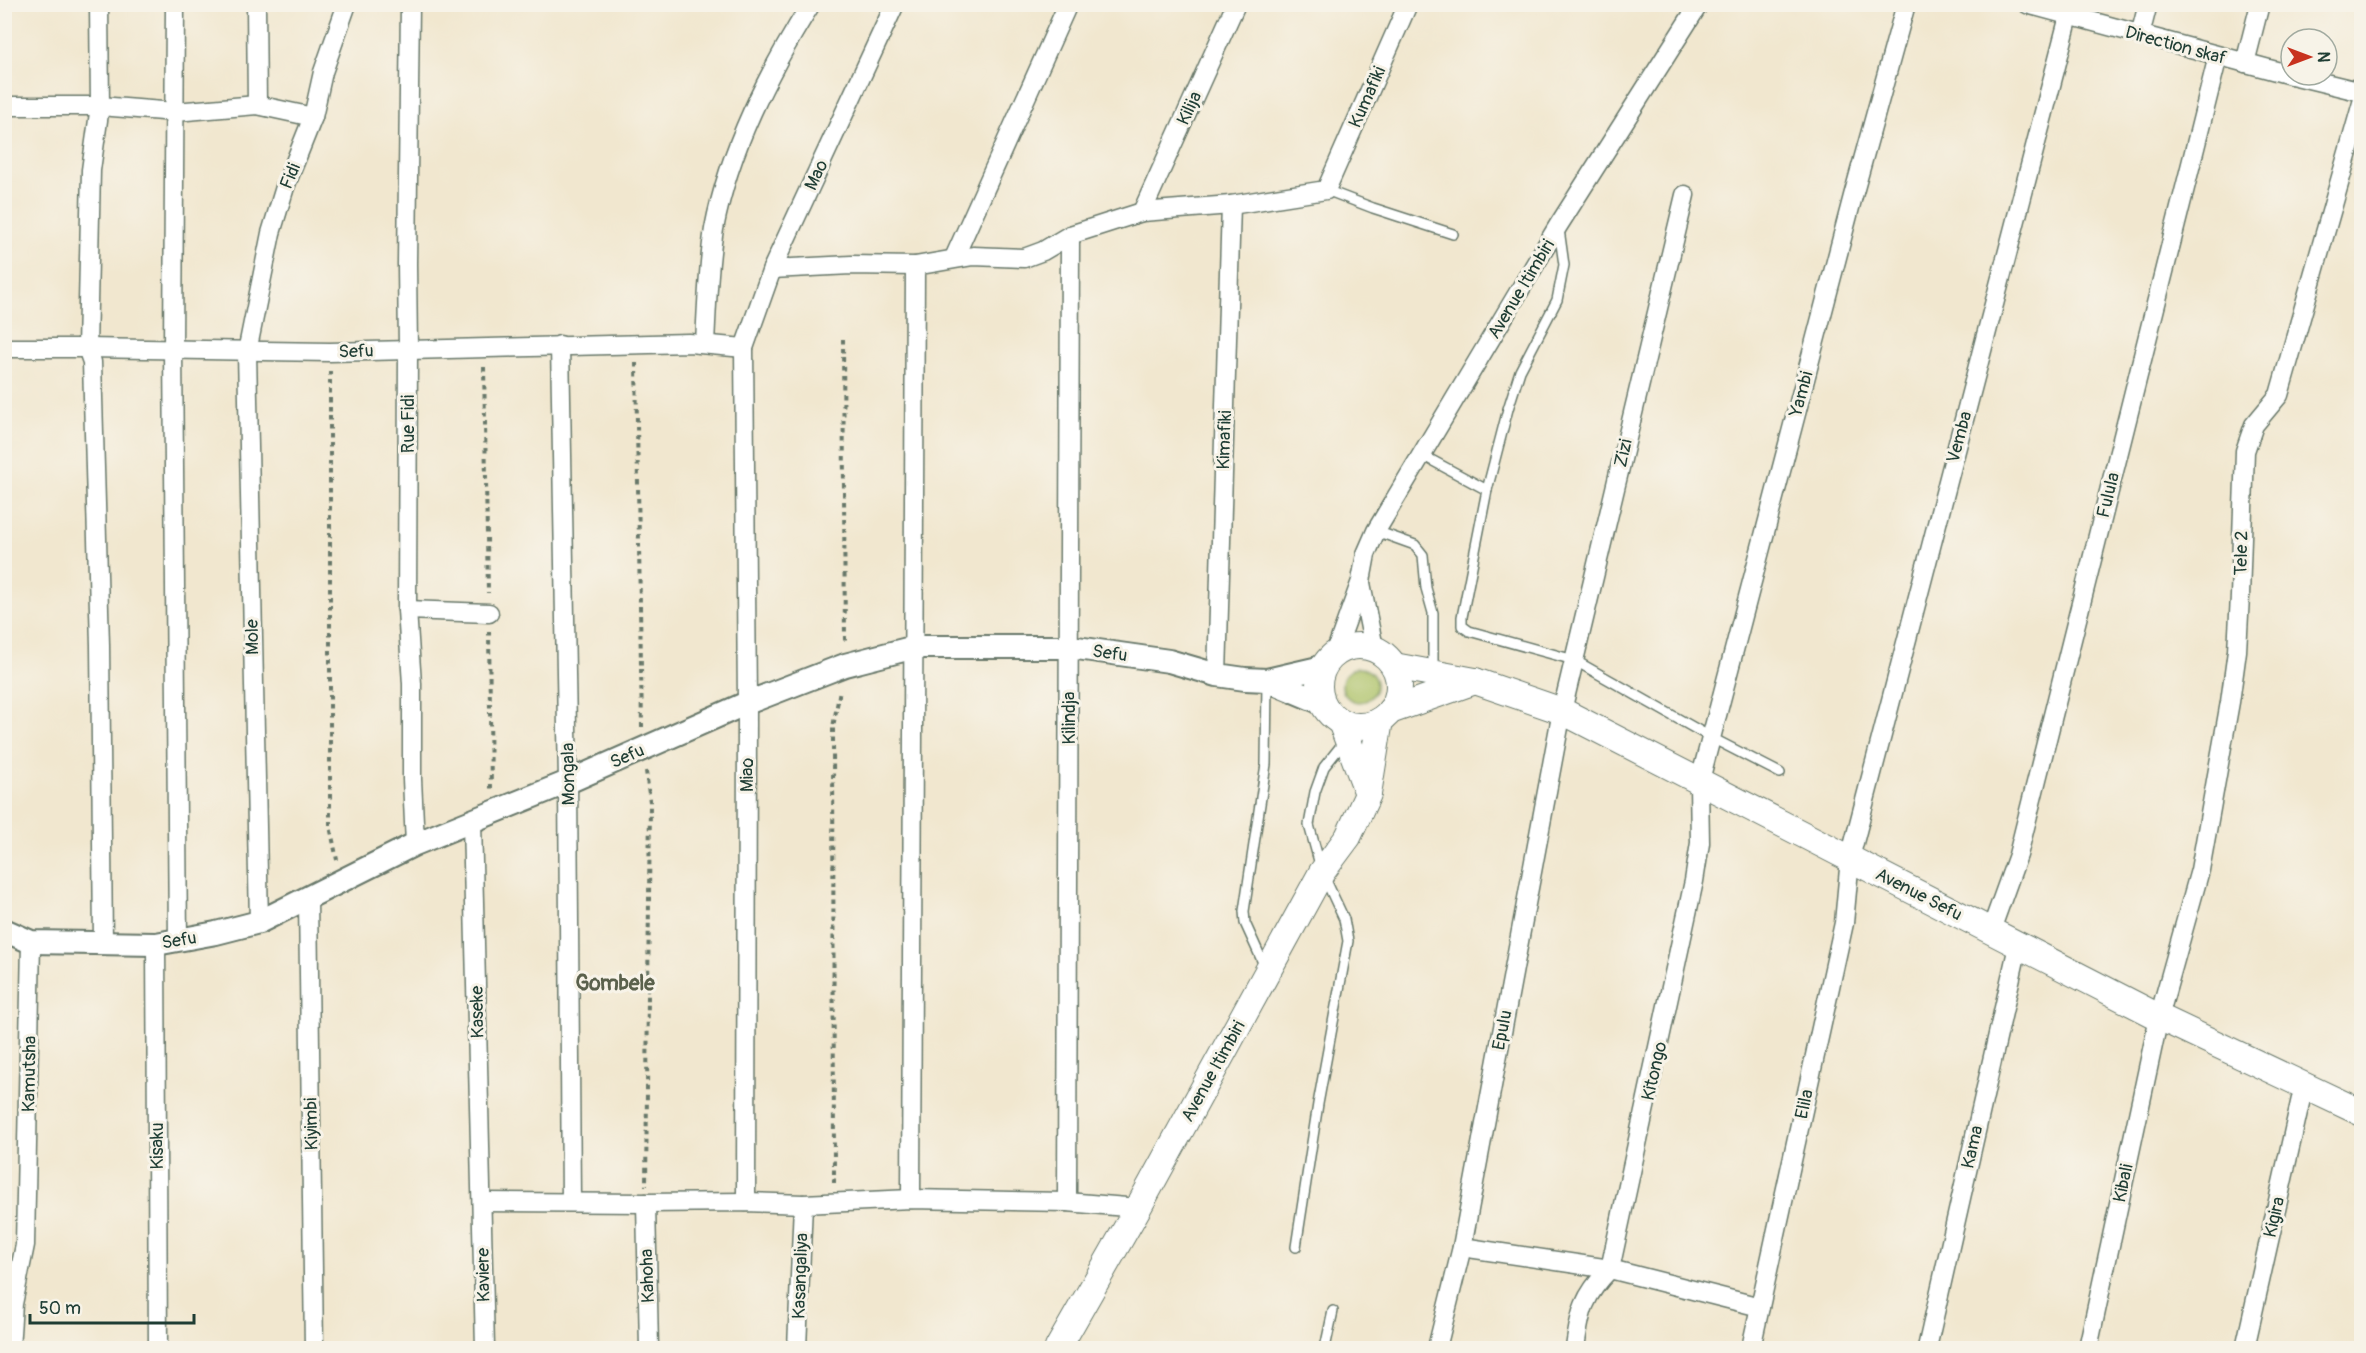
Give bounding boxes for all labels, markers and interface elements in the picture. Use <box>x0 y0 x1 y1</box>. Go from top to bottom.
street label: Direction skaf <box>2123 21 2230 70</box>
north arrow <box>2279 27 2339 87</box>
text: N <box>2313 52 2333 63</box>
street label: Kumafiki <box>1344 63 1391 132</box>
street label: Kilija <box>1172 88 1207 129</box>
street label: Mao <box>799 156 834 194</box>
street label: Fidi <box>275 160 306 193</box>
street label: Avenue Itimbiri <box>1483 235 1560 343</box>
street label: Sefu <box>338 339 374 364</box>
street label: Yambi <box>1784 369 1819 420</box>
street label: Rue Fidi <box>397 395 420 453</box>
street label: Vemba <box>1942 409 1977 466</box>
street label: Kimafiki <box>1212 410 1237 470</box>
street label: Zizi <box>1609 437 1638 469</box>
street label: Fulula <box>2092 470 2125 520</box>
street label: Tele 2 <box>2230 530 2253 576</box>
street label: Mole <box>241 619 264 655</box>
street label: Sefu <box>1091 640 1129 667</box>
street label: Kilindja <box>1058 692 1081 744</box>
street label: Sefu <box>607 739 648 774</box>
street label: Mongala <box>556 742 581 806</box>
street label: Miao <box>736 758 759 792</box>
street label: Avenue Sefu <box>1872 863 1966 926</box>
street label: Sefu <box>160 926 198 955</box>
district label: Gombele <box>575 970 655 997</box>
street label: Kaseke <box>466 985 489 1038</box>
street label: Epulu <box>1487 1008 1518 1052</box>
street label: Avenue Itimbiri <box>1176 1017 1251 1126</box>
street label: Kamutsha <box>17 1036 42 1112</box>
street label: Kitongo <box>1637 1039 1672 1103</box>
street label: Elila <box>1790 1087 1819 1121</box>
street label: Kiyimbi <box>300 1098 323 1150</box>
street label: Kisaku <box>146 1122 169 1170</box>
street label: Kama <box>1956 1123 1989 1171</box>
street label: Kibali <box>2108 1162 2139 1204</box>
street label: Kigira <box>2259 1194 2290 1240</box>
street label: Kasangaliya <box>788 1233 813 1320</box>
street label: Kaviere <box>472 1247 495 1302</box>
street label: Kahoha <box>635 1249 660 1303</box>
scale bar <box>30 1287 194 1325</box>
text: 50 m <box>39 1297 81 1320</box>

